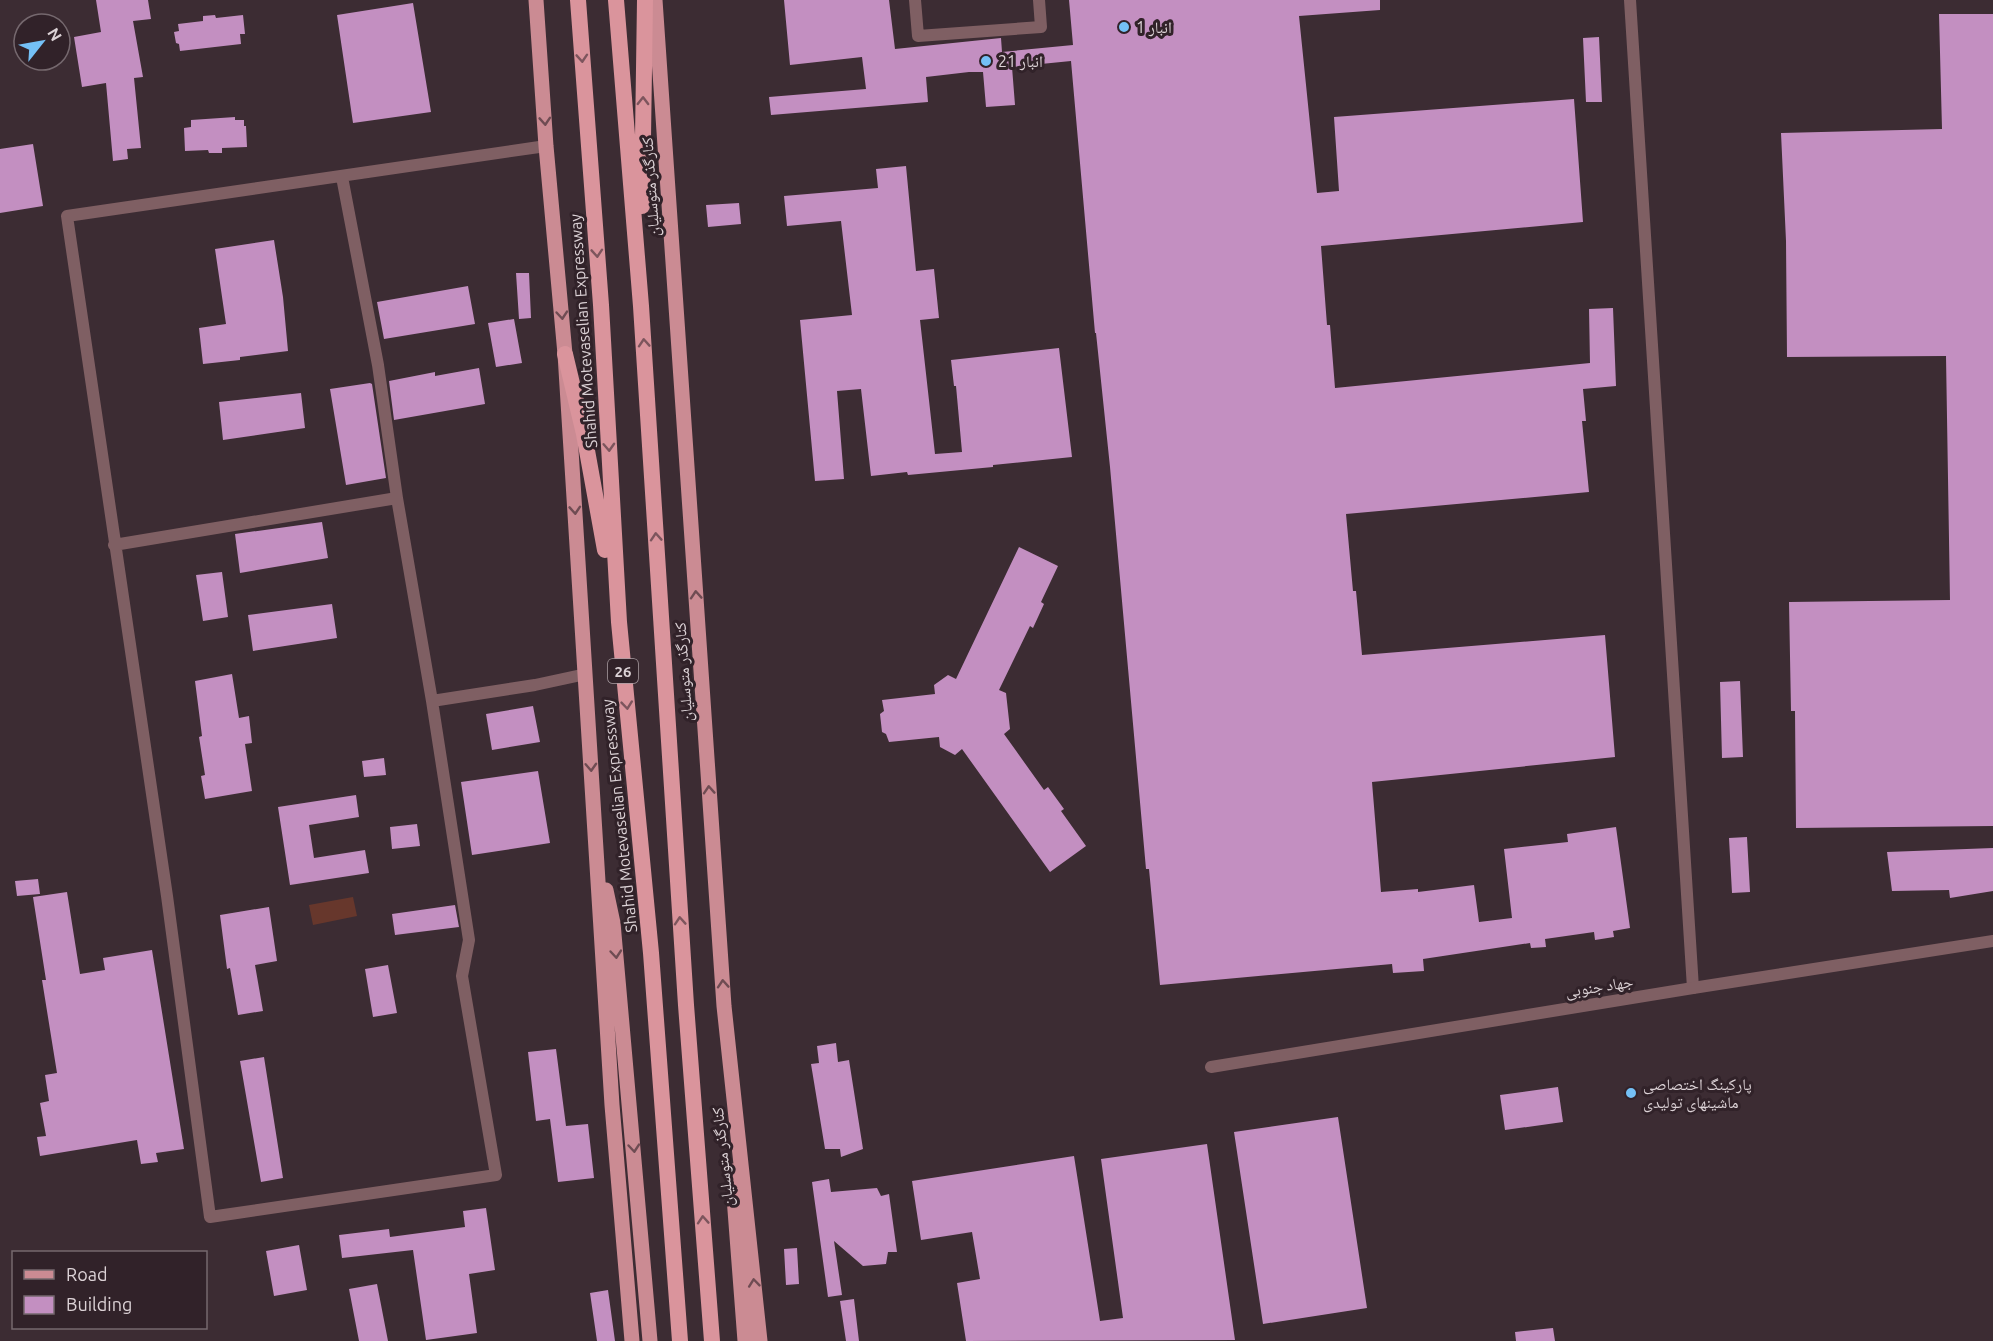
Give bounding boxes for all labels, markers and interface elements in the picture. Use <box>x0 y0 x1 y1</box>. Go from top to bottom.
north arrow <box>12 12 72 72</box>
place label: انبار 1 <box>1136 18 1172 37</box>
marker: انبار 1 <box>1117 20 1131 34</box>
text: N <box>44 25 66 44</box>
place label: انبار 21 <box>998 52 1043 71</box>
one-way arrow <box>576 54 589 63</box>
marker: انبار 21 <box>979 54 993 68</box>
one-way arrow <box>637 96 650 105</box>
one-way arrow <box>538 117 551 126</box>
street label: کنارگذر متوسلیان <box>638 136 664 237</box>
street label: Shahid Motevaselian Expressway <box>566 213 600 449</box>
one-way arrow <box>590 248 603 257</box>
one-way arrow <box>555 311 568 320</box>
one-way arrow <box>637 338 650 347</box>
one-way arrow <box>602 443 615 452</box>
one-way arrow <box>569 505 582 514</box>
one-way arrow <box>650 533 663 542</box>
one-way arrow <box>690 591 703 600</box>
street label: کنارگذر متوسلیان <box>671 621 697 722</box>
road number: 26 <box>608 659 638 683</box>
street label: Shahid Motevaselian Expressway <box>598 698 640 934</box>
one-way arrow <box>620 700 633 709</box>
one-way arrow <box>584 763 597 772</box>
one-way arrow <box>703 785 716 794</box>
one-way arrow <box>674 916 687 925</box>
one-way arrow <box>609 949 622 958</box>
street label: جهاد جنوبی <box>1564 972 1634 1002</box>
one-way arrow <box>716 980 729 989</box>
place label: پارکینگ اختصاصی ماشینهای تولیدی <box>1643 1075 1752 1113</box>
marker: پارکینگ اختصاصی ماشینهای تولیدی <box>1624 1086 1638 1100</box>
street label: کنارگذر متوسلیان <box>708 1106 738 1208</box>
one-way arrow <box>627 1143 640 1152</box>
one-way arrow <box>696 1215 709 1224</box>
legend <box>12 1251 207 1329</box>
text: Road <box>66 1264 108 1284</box>
one-way arrow <box>748 1278 761 1287</box>
text: Building <box>66 1294 132 1314</box>

